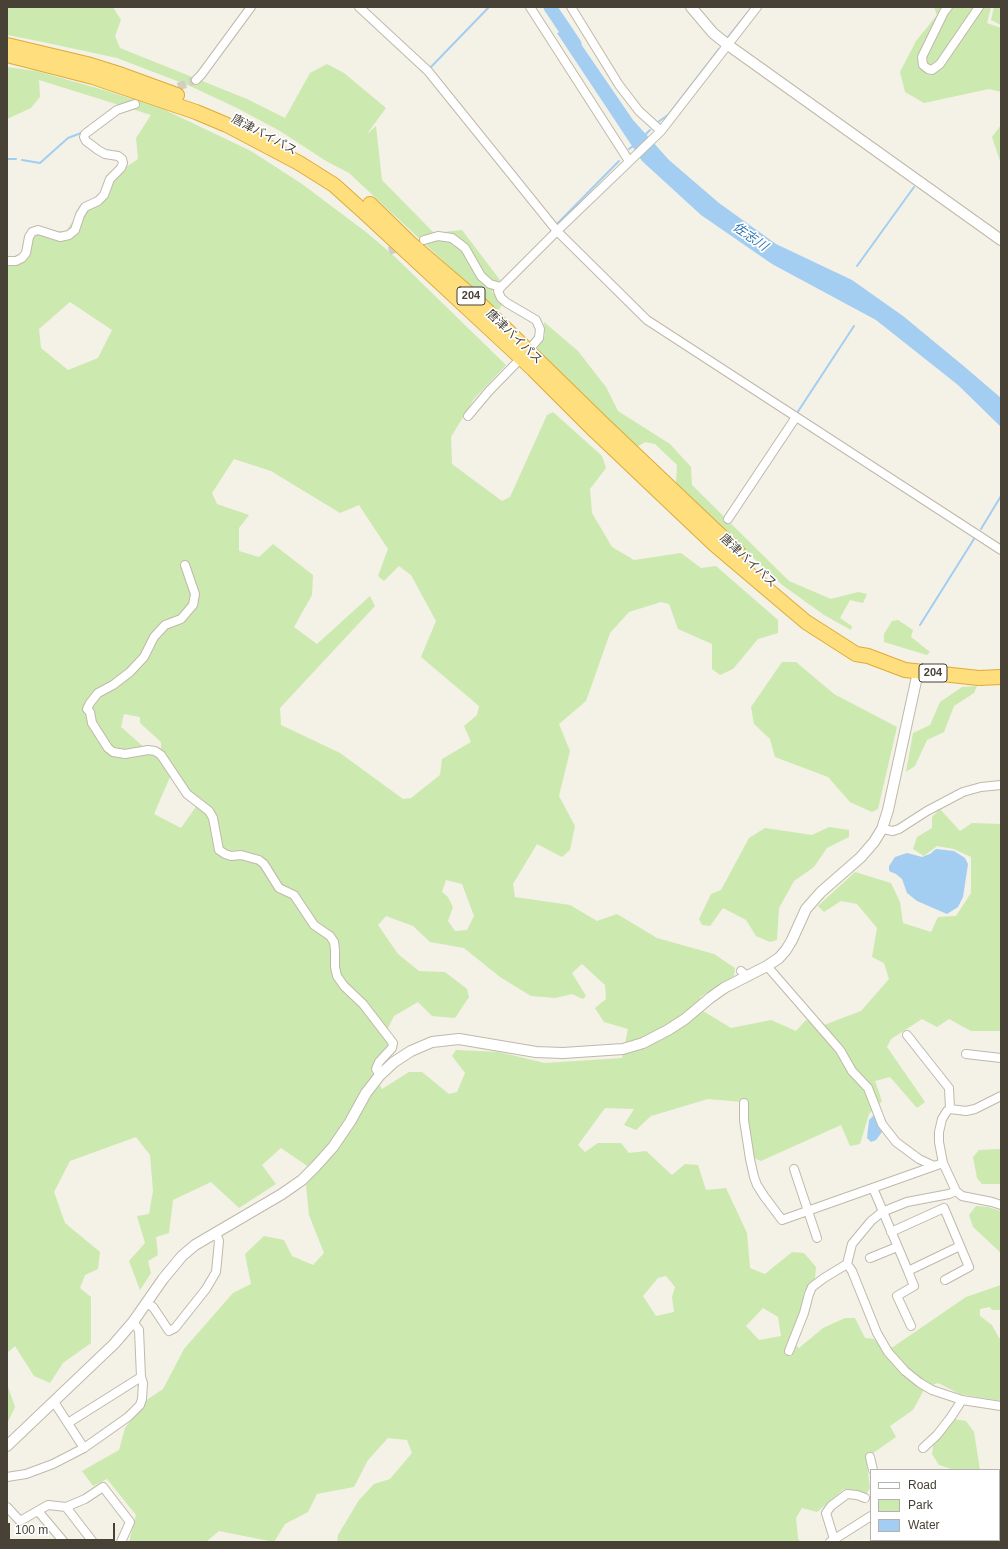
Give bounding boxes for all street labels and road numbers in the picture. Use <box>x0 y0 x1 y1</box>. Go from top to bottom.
street label: 唐津バイパス <box>229 112 299 158</box>
road number: 204 <box>457 287 485 305</box>
street label: 唐津バイパス <box>483 307 545 367</box>
street label: 唐津バイパス <box>717 531 779 591</box>
road number: 204 <box>919 664 947 682</box>

